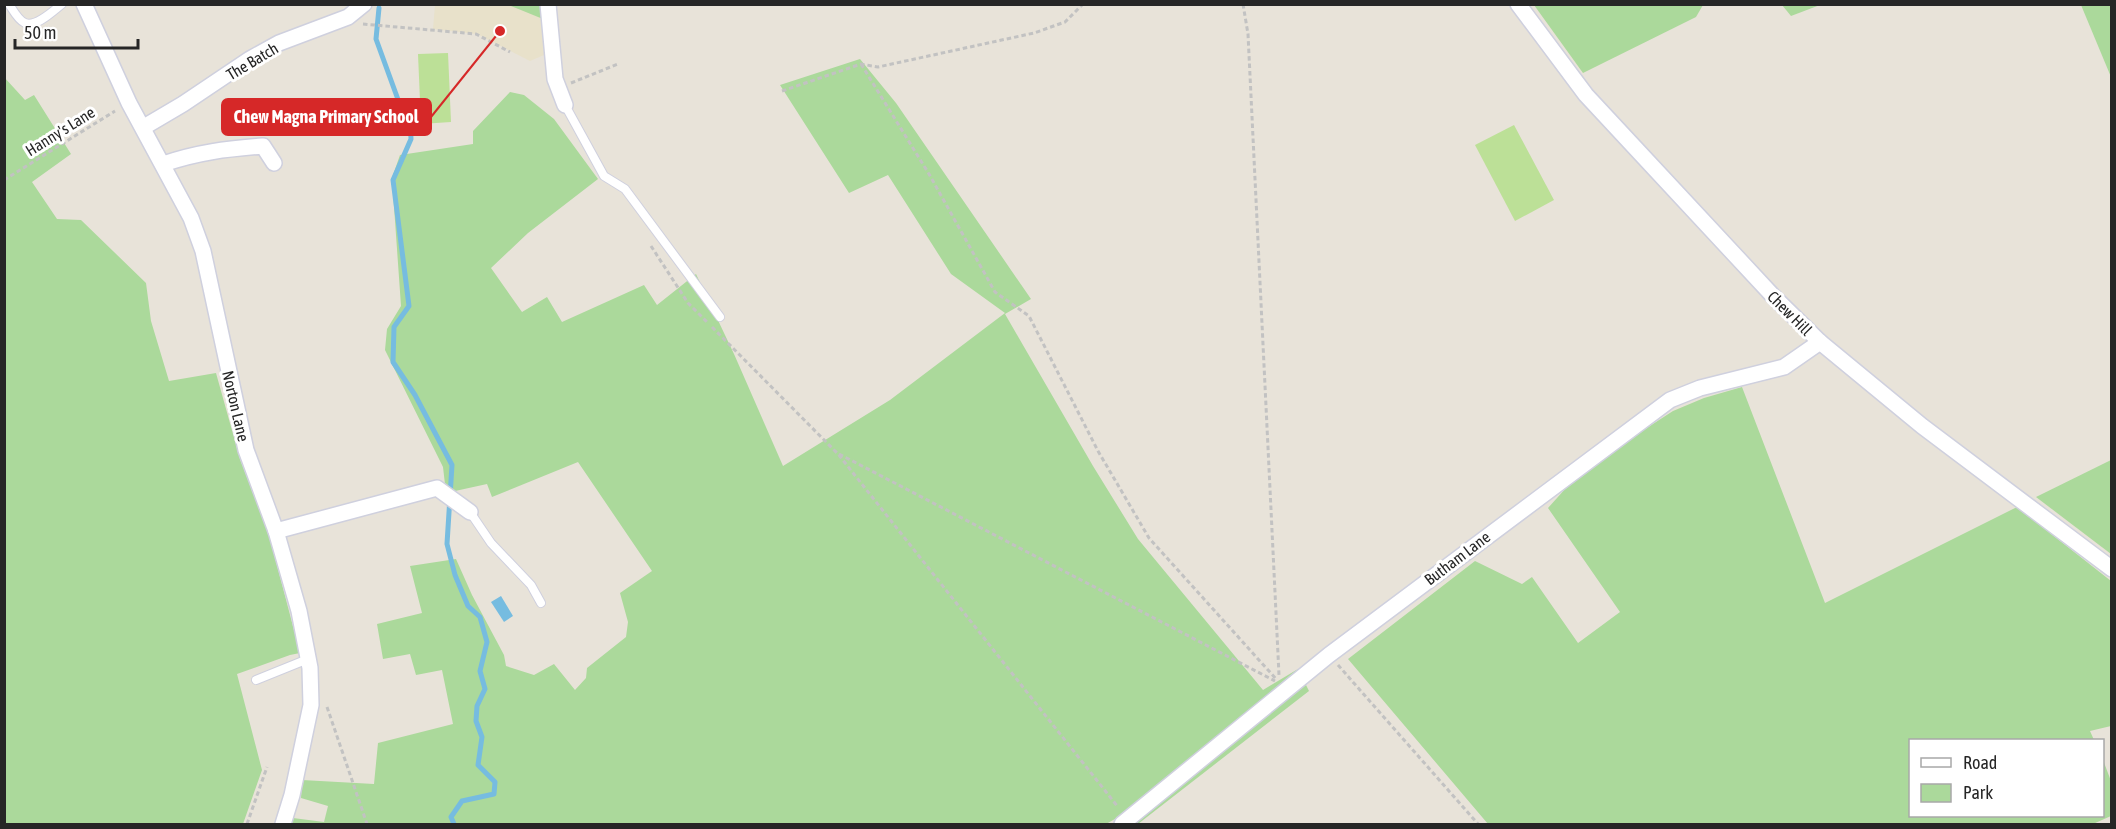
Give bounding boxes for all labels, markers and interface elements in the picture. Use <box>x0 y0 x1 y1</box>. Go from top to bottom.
scale bar <box>15 12 138 50</box>
text: 50 m <box>24 22 56 43</box>
street label: The Batch <box>223 39 281 83</box>
callout: Chew Magna Primary School <box>222 99 431 135</box>
street label: Hanny's Lane <box>22 103 98 160</box>
text: Chew Magna Primary School <box>233 106 419 127</box>
street label: Chew Hill <box>1764 287 1816 339</box>
street label: Norton Lane <box>219 369 253 443</box>
street label: Butham Lane <box>1421 527 1493 589</box>
legend <box>1909 739 2104 817</box>
text: Road <box>1963 752 1997 773</box>
text: Park <box>1963 782 1993 803</box>

